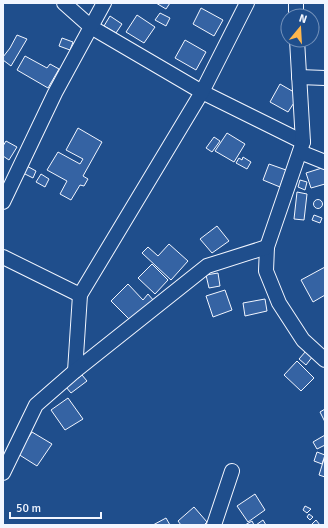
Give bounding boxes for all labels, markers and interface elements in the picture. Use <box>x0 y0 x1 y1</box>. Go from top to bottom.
north arrow <box>280 8 320 48</box>
text: N <box>297 12 309 26</box>
scale bar <box>10 494 101 520</box>
text: 50 m <box>16 501 41 516</box>

